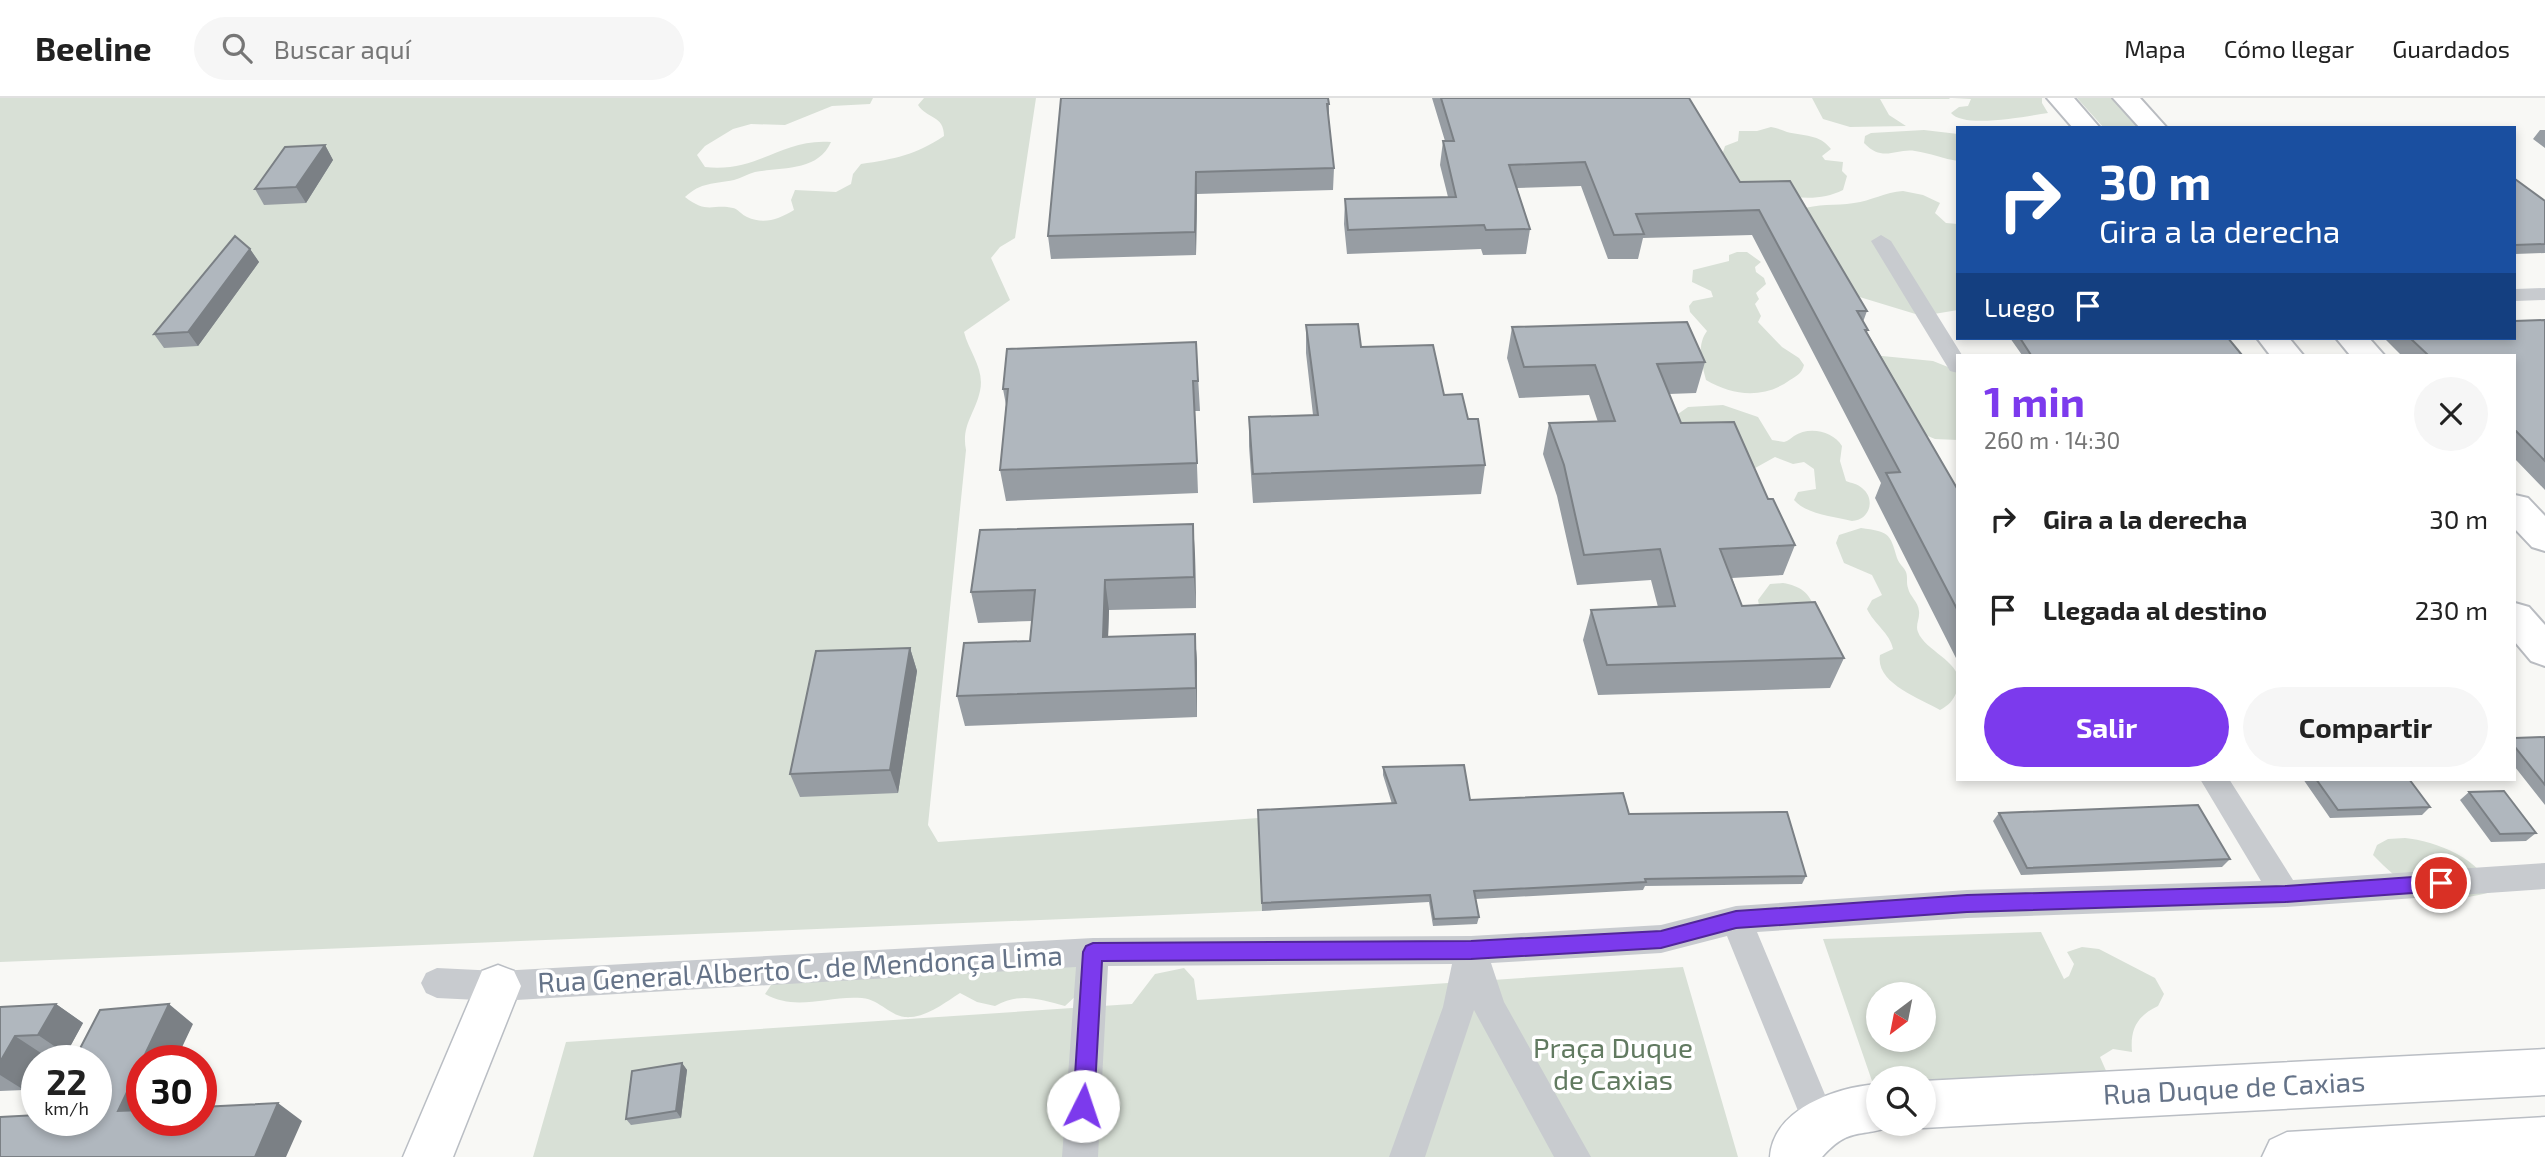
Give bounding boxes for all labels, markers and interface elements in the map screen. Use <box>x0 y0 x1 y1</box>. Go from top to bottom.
search box <box>194 17 684 80</box>
text: Beeline <box>35 28 152 68</box>
icon: search <box>218 29 256 67</box>
text: Buscar aquí <box>274 33 411 64</box>
text: Mapa <box>2124 34 2186 63</box>
text: Cómo llegar <box>2224 34 2354 63</box>
text: Guardados <box>2392 34 2510 63</box>
text: 30 m <box>2099 151 2211 210</box>
icon: right <box>1984 154 2075 245</box>
text: Gira a la derecha <box>2099 211 2340 249</box>
icon: arrive <box>2069 287 2107 325</box>
text: Luego <box>1984 291 2055 322</box>
text: 1 min <box>1984 375 2085 425</box>
button: close <box>2414 377 2488 451</box>
text: 260 m · 14:30 <box>1984 426 2120 454</box>
icon: right <box>1984 500 2022 538</box>
text: Gira a la derecha <box>2043 503 2247 534</box>
text: 30 m <box>2429 503 2488 534</box>
icon: arrive <box>1984 591 2022 629</box>
text: Llegada al destino <box>2043 594 2267 625</box>
text: 230 m <box>2415 594 2488 625</box>
button: Salir <box>1984 687 2229 767</box>
button: Compartir <box>2243 687 2488 767</box>
pin <box>2411 853 2471 913</box>
icon: arrive <box>2422 864 2460 902</box>
street label: Rua General Alberto C. de Mendonça Lima <box>536 937 1063 1000</box>
north arrow <box>1866 982 1936 1052</box>
map controls <box>1866 982 1936 1136</box>
park label: Praça Duque de Caxias <box>1533 1030 1693 1096</box>
speed limit sign: 30 <box>126 1045 217 1136</box>
text: 22 <box>46 1060 87 1102</box>
street label: Rua Duque de Caxias <box>2102 1063 2366 1111</box>
button: search <box>1866 1066 1936 1136</box>
position arrow <box>1046 1069 1120 1143</box>
text: km/h <box>44 1097 89 1119</box>

